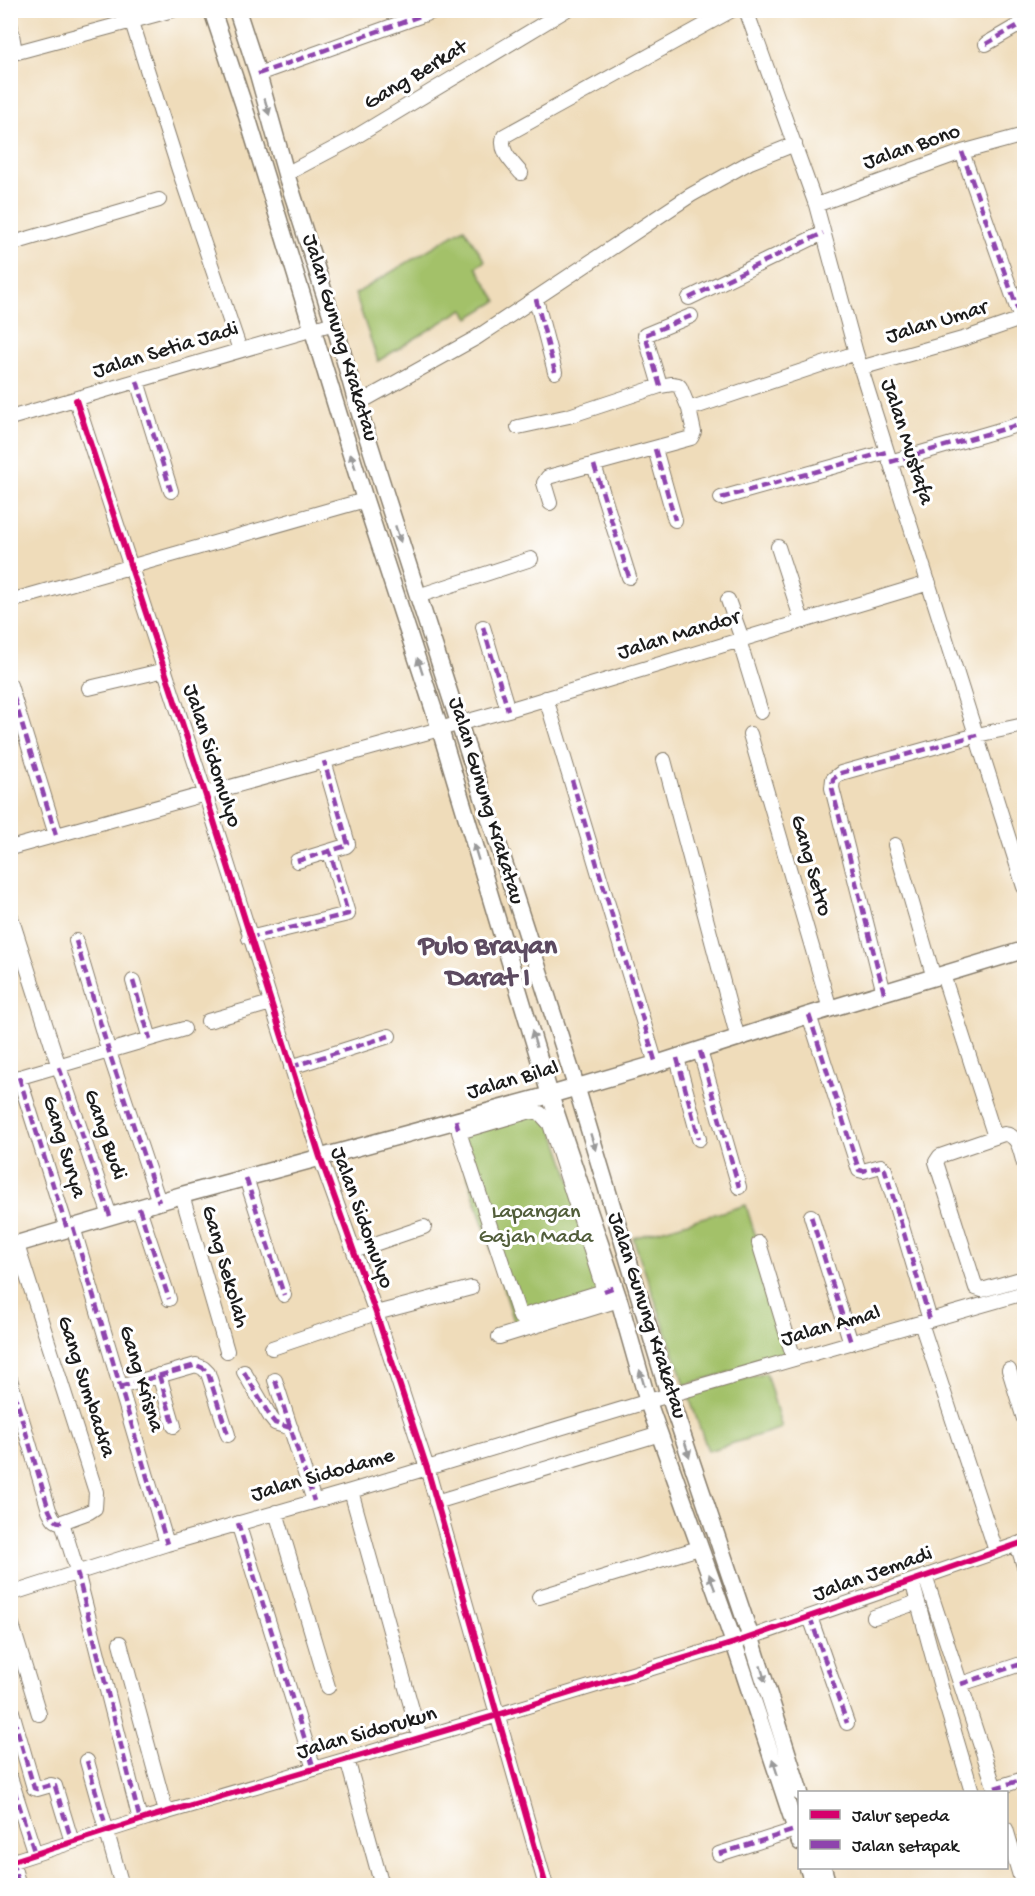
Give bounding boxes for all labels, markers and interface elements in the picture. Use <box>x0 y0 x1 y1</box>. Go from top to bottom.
street label: Gang Berkat <box>360 34 474 117</box>
one-way arrow <box>263 98 272 116</box>
street label: Jalan Bono <box>860 119 964 177</box>
street label: Jalan Gunung Krakatau <box>295 231 383 445</box>
street label: Jalan Umar <box>883 295 993 351</box>
street label: Jalan Setia Jadi <box>90 317 242 385</box>
street label: Jalan Mustafa <box>873 376 939 509</box>
one-way arrow <box>348 451 357 469</box>
one-way arrow <box>394 525 403 543</box>
street label: Jalan Mandor <box>615 604 745 667</box>
one-way arrow <box>415 657 424 675</box>
street label: Jalan Sidomulyo <box>176 681 246 831</box>
street label: Jalan Gunung Krakatau <box>441 694 529 908</box>
street label: Gang Setro <box>783 812 837 920</box>
one-way arrow <box>471 843 480 861</box>
district label: Pulo Brayan Darat I <box>417 931 558 996</box>
one-way arrow <box>529 1030 538 1048</box>
street label: Jalan Bilal <box>464 1055 562 1107</box>
street label: Gang Budi <box>76 1087 132 1183</box>
street label: Gang Surya <box>35 1093 91 1202</box>
one-way arrow <box>589 1133 598 1151</box>
street label: Jalan Sidomulyo <box>323 1144 399 1292</box>
park label: Lapangan Gajah Mada <box>479 1200 594 1251</box>
street label: Gang Sekolah <box>194 1203 254 1331</box>
street label: Jalan Gunung Krakatau <box>600 1210 692 1422</box>
street label: Jalan Amal <box>778 1300 884 1354</box>
street label: Gang Sumbadra <box>50 1313 120 1462</box>
street label: Gang Krisna <box>112 1323 169 1436</box>
one-way arrow <box>636 1369 646 1387</box>
one-way arrow <box>683 1440 693 1458</box>
street label: Jalan Sidodame <box>248 1443 398 1509</box>
street label: Jalan Jemadi <box>810 1541 936 1609</box>
one-way arrow <box>706 1573 716 1591</box>
one-way arrow <box>758 1665 768 1683</box>
street label: Jalan Sidorukun <box>294 1701 441 1766</box>
one-way arrow <box>769 1758 779 1776</box>
legend <box>798 1791 1008 1869</box>
text: Jalur sepeda <box>852 1807 950 1828</box>
text: Jalan setapak <box>852 1837 960 1858</box>

